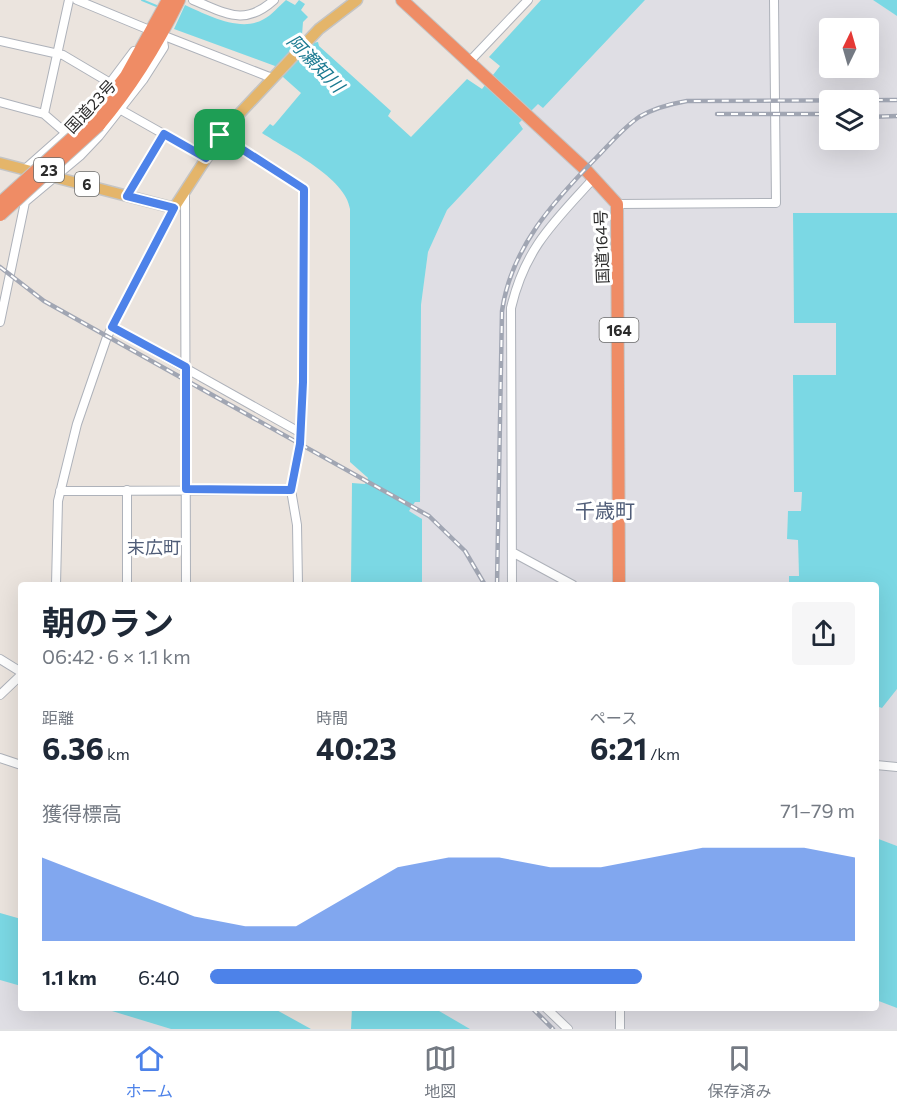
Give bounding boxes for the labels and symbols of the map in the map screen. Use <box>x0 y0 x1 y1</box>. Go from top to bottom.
north arrow <box>819 18 879 78</box>
water label: 阿瀬知川 <box>283 29 350 98</box>
street label: 国道23号 <box>61 75 119 137</box>
pin <box>194 109 245 160</box>
road number: 23 <box>34 158 64 182</box>
road number: 6 <box>75 172 99 196</box>
street label: 国道164号 <box>590 210 612 284</box>
road number: 164 <box>600 318 638 342</box>
district label: 千歳町 <box>575 498 635 522</box>
district label: 末広町 <box>127 536 181 558</box>

